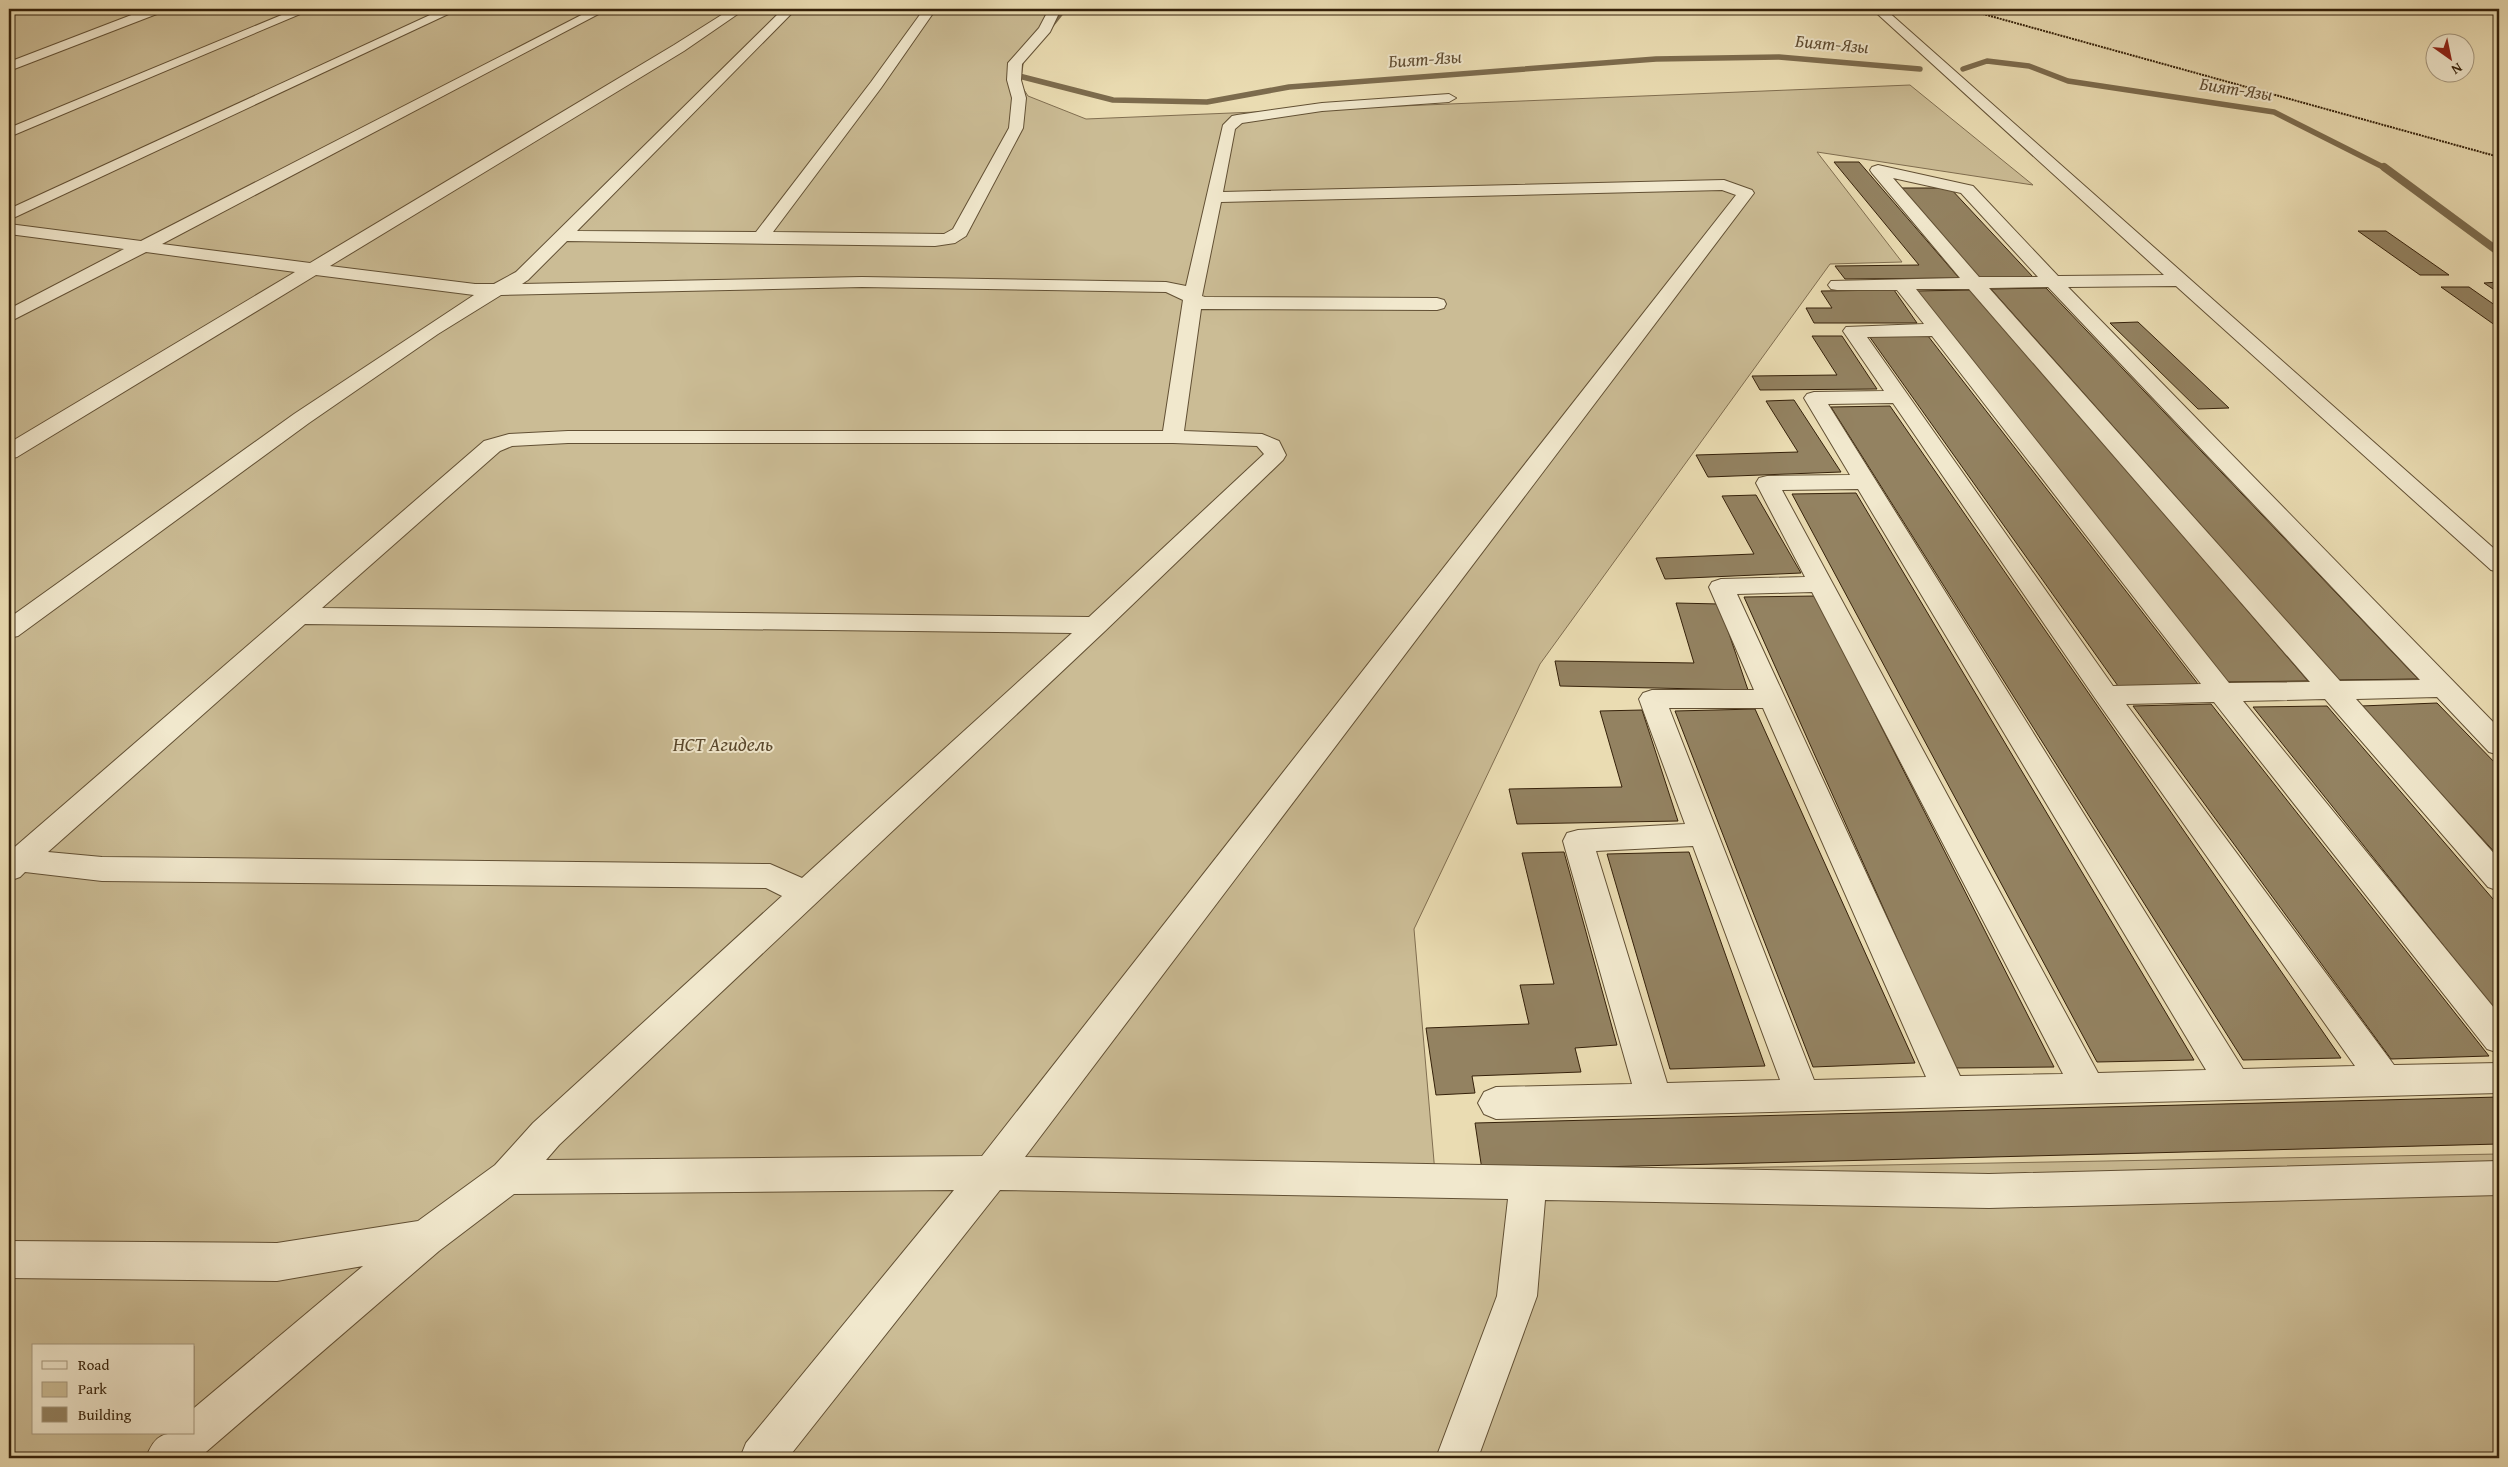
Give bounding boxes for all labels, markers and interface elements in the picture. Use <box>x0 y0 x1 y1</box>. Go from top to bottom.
water label: Бият-Язы <box>1794 27 1870 60</box>
north arrow <box>2426 32 2476 82</box>
water label: Бият-Язы <box>1387 42 1463 75</box>
text: N <box>2447 58 2466 80</box>
water label: Бият-Язы <box>2198 69 2275 108</box>
park label: НСТ Агидель <box>673 729 773 758</box>
legend <box>32 1344 195 1434</box>
text: Road <box>78 1354 109 1375</box>
text: Park <box>78 1378 107 1399</box>
text: Building <box>78 1404 132 1425</box>

